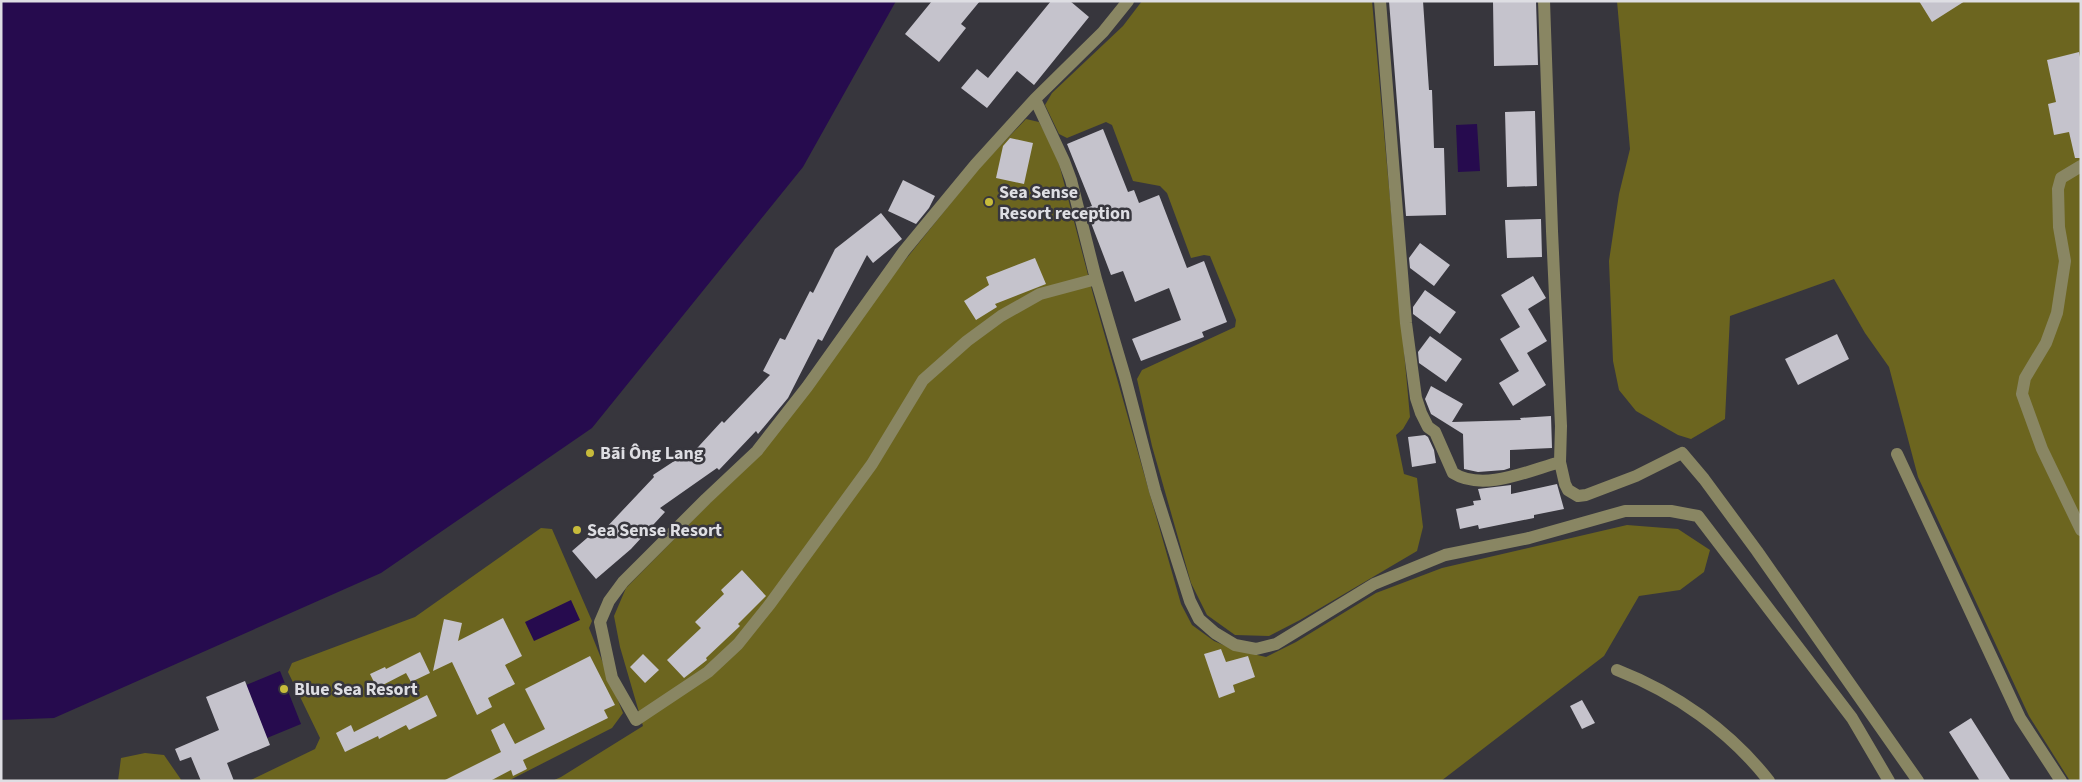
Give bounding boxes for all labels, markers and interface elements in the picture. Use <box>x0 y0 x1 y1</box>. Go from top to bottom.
place label: Sea Sense Resort reception <box>999 180 1130 226</box>
marker: Sea Sense Resort reception <box>983 196 995 208</box>
place label: Bãi Ông Lang <box>600 441 704 466</box>
marker: Bãi Ông Lang <box>584 447 596 459</box>
place label: Sea Sense Resort <box>587 518 722 543</box>
marker: Sea Sense Resort <box>571 524 583 536</box>
place label: Blue Sea Resort <box>294 677 418 702</box>
marker: Blue Sea Resort <box>278 683 290 695</box>

